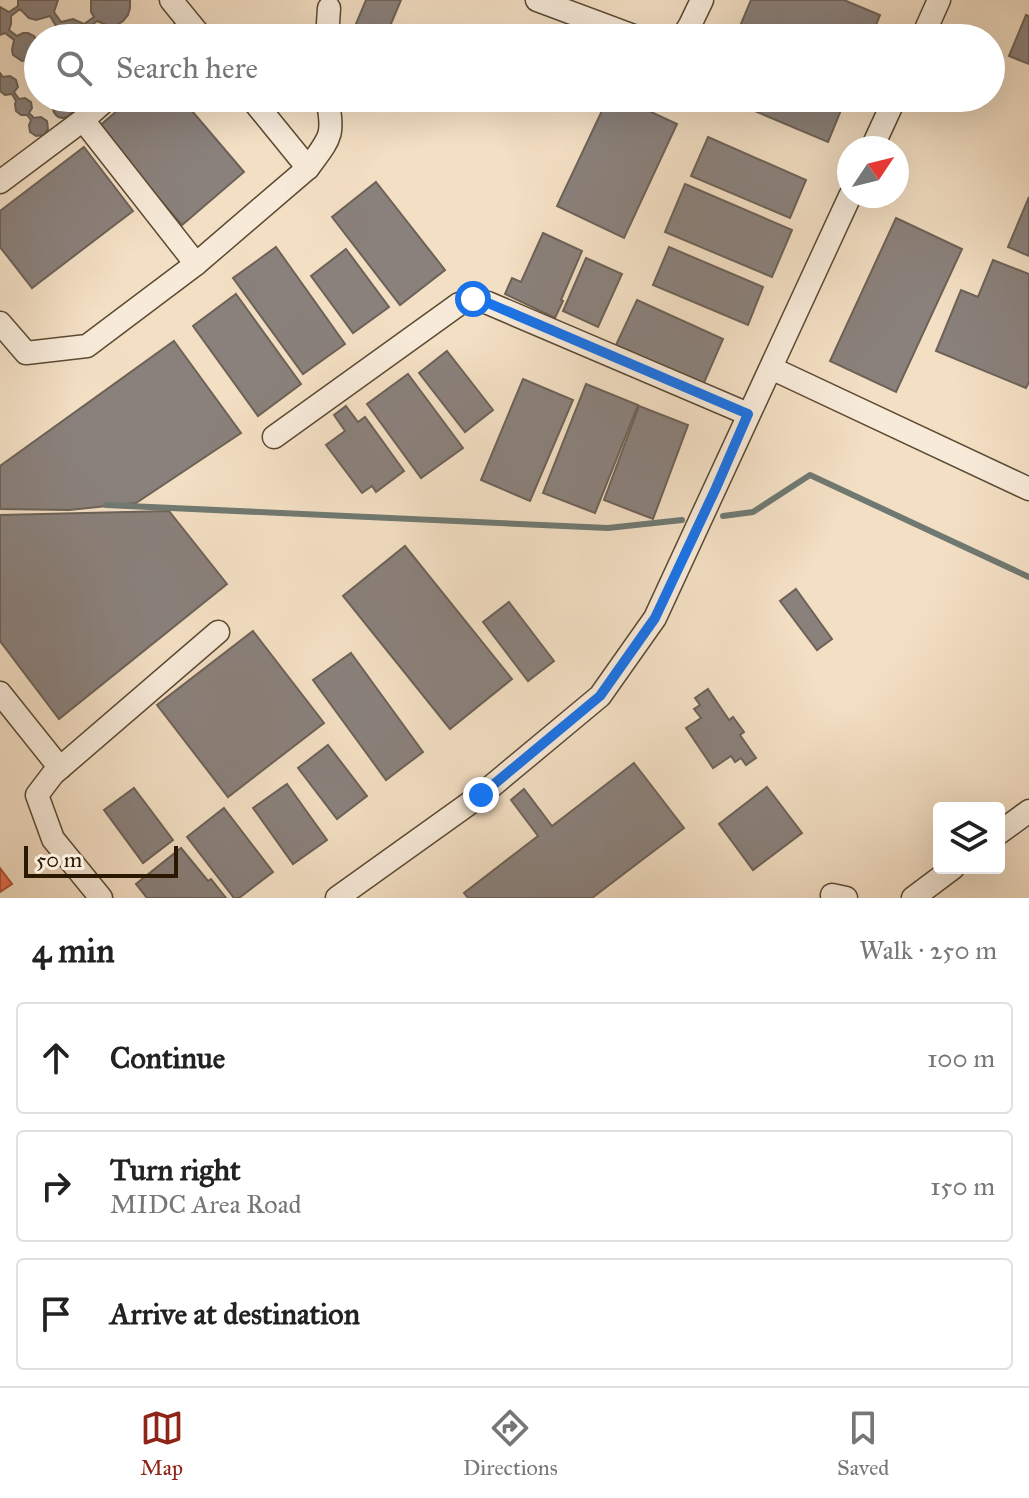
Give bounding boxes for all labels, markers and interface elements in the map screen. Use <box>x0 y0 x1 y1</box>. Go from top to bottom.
search box <box>24 24 1005 112</box>
icon: search <box>52 46 96 90</box>
text: Search here <box>116 50 258 86</box>
north arrow <box>837 136 909 208</box>
route start <box>455 281 491 317</box>
route end <box>463 777 499 813</box>
map controls <box>933 802 1005 874</box>
button: layers <box>933 802 1005 874</box>
scale bar <box>24 842 178 878</box>
text: 50 m <box>36 846 82 873</box>
text: 4 min <box>32 930 115 971</box>
text: Walk · 250 m <box>859 934 997 966</box>
icon: ahead <box>34 1036 78 1080</box>
text: Continue <box>110 1040 225 1076</box>
text: 100 m <box>927 1042 995 1074</box>
text: Turn right <box>110 1152 241 1188</box>
icon: right <box>34 1164 78 1208</box>
text: 150 m <box>930 1170 995 1202</box>
text: MIDC Area Road <box>110 1188 302 1220</box>
icon: arrive <box>34 1292 78 1336</box>
text: Arrive at destination <box>110 1296 360 1332</box>
tab: Map <box>140 1406 184 1481</box>
tab: Directions <box>463 1406 558 1481</box>
tab: Saved <box>837 1406 889 1481</box>

